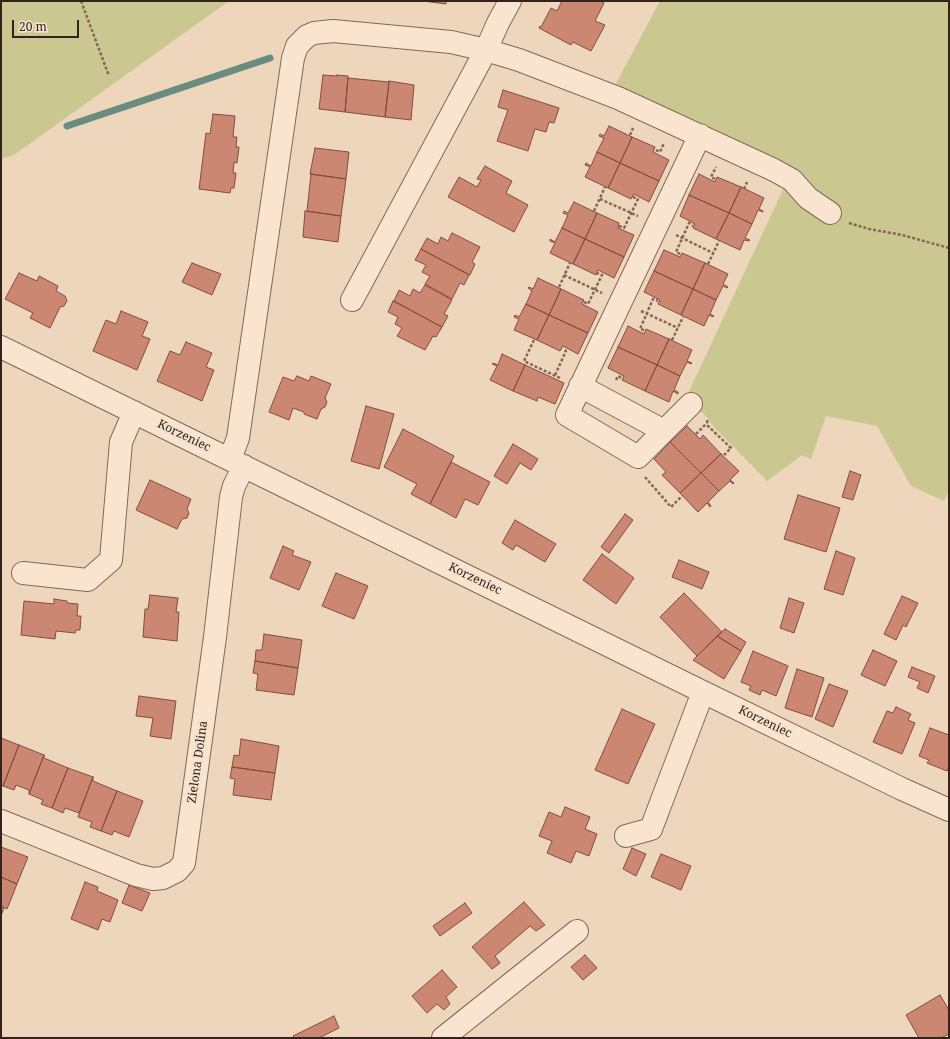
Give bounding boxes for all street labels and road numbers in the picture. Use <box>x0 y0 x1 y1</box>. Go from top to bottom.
street label: Korzeniec <box>155 417 213 455</box>
street label: Korzeniec <box>446 560 504 598</box>
street label: Korzeniec <box>736 703 794 741</box>
street label: Zielona Dolina <box>185 720 211 804</box>

